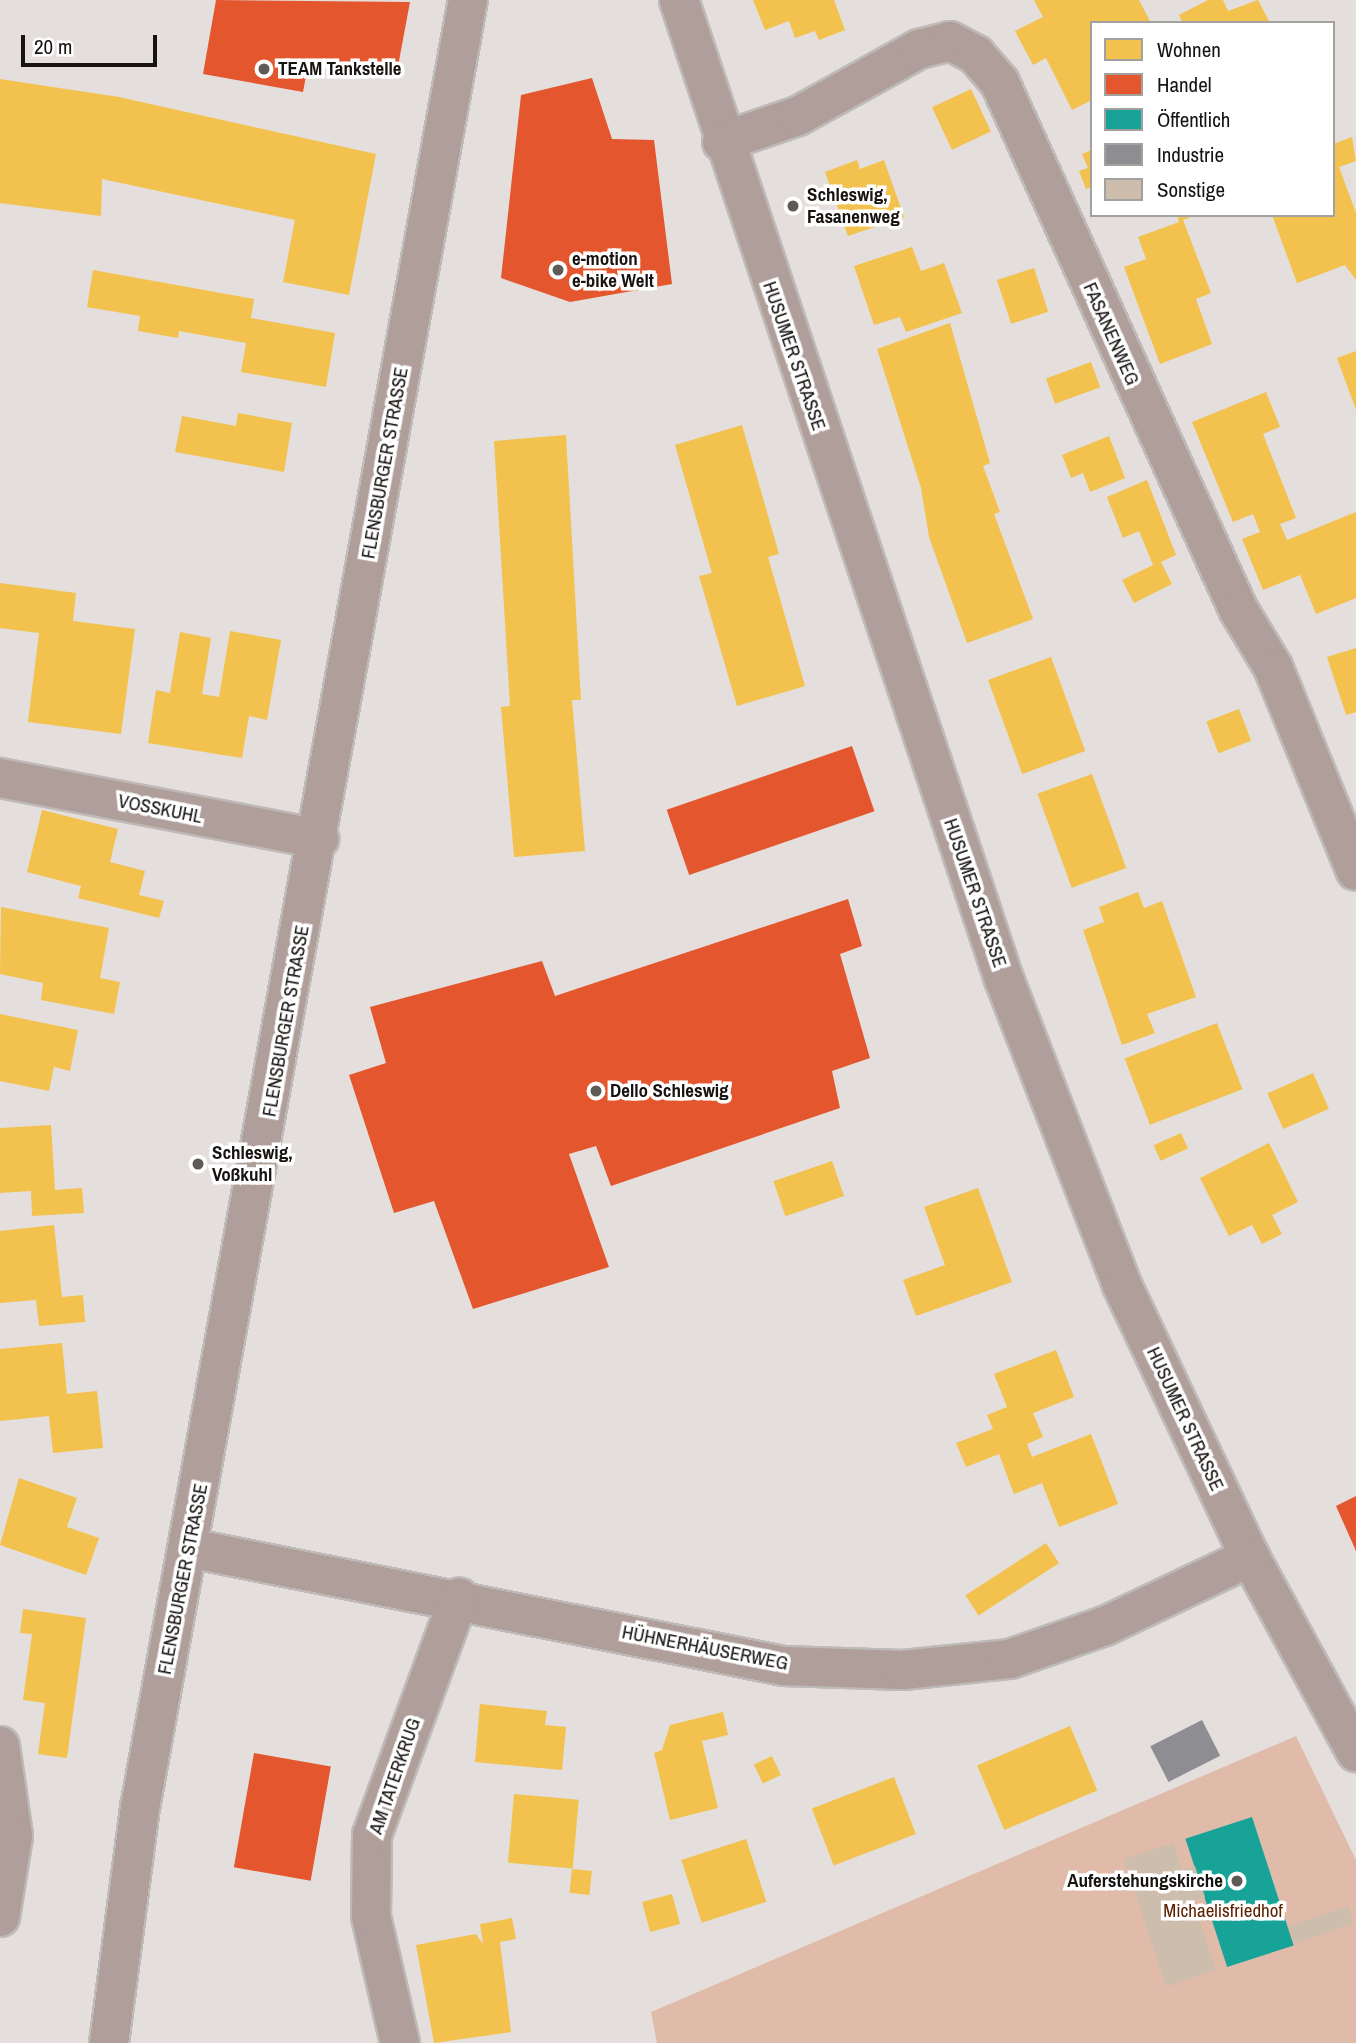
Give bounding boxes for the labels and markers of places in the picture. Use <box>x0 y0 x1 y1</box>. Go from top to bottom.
place label: TEAM Tankstelle <box>278 58 402 80</box>
marker: TEAM Tankstelle <box>256 61 272 77</box>
place label: Schleswig, Fasanenweg <box>807 184 900 228</box>
marker: Schleswig, Fasanenweg <box>785 198 801 214</box>
place label: e-motion e-bike Welt <box>572 248 654 292</box>
marker: e-motion e-bike Welt <box>550 262 566 278</box>
place label: Dello Schleswig <box>610 1080 729 1102</box>
marker: Dello Schleswig <box>588 1083 604 1099</box>
place label: Schleswig, Voßkuhl <box>212 1142 293 1186</box>
marker: Schleswig, Voßkuhl <box>190 1156 206 1172</box>
place label: Auferstehungskirche <box>1067 1870 1223 1892</box>
marker: Auferstehungskirche <box>1229 1873 1245 1889</box>

